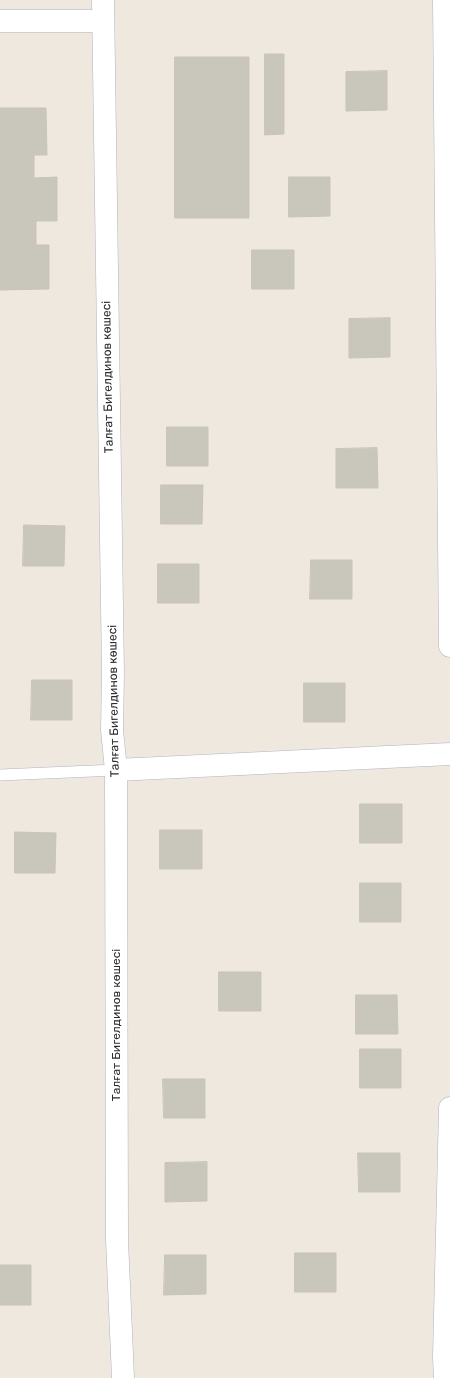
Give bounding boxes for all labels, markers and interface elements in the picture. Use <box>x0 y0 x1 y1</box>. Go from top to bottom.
street label: Талғат Бигелдинов көшесі <box>99 301 117 453</box>
street label: Талғат Бигелдинов көшесі <box>105 625 123 777</box>
street label: Талғат Бигелдинов көшесі <box>110 949 124 1101</box>

